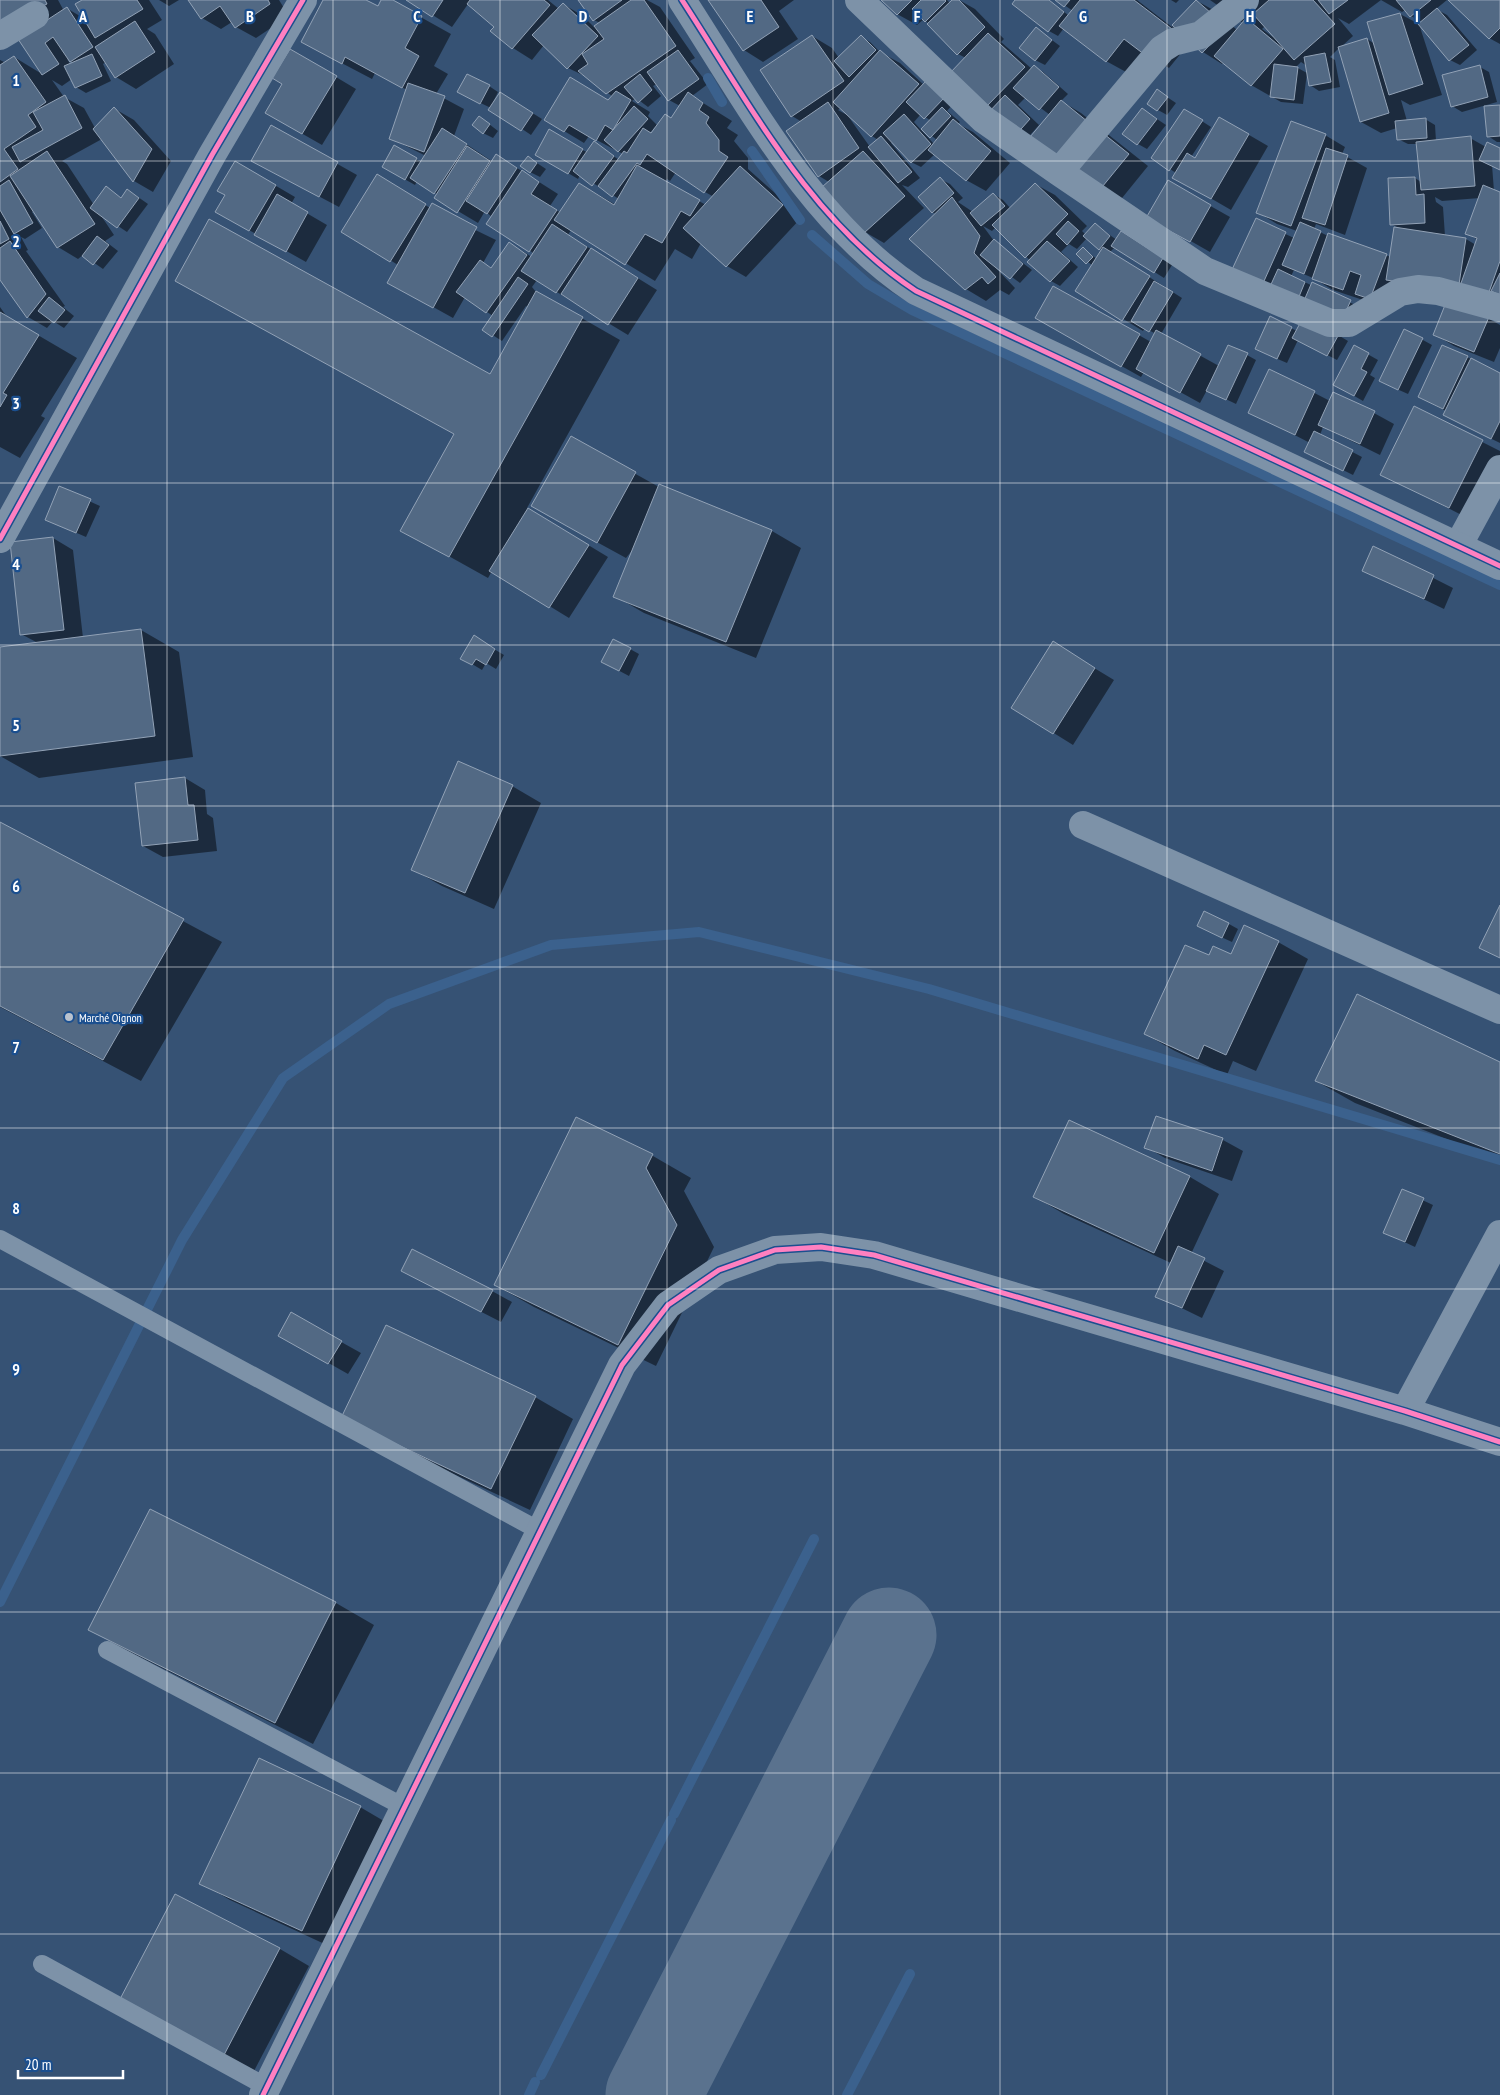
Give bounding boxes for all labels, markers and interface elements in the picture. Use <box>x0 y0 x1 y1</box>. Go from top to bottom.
text: A <box>78 6 88 26</box>
text: B <box>246 6 254 26</box>
text: C <box>413 6 421 26</box>
text: D <box>579 6 588 26</box>
text: E <box>747 6 754 26</box>
text: F <box>914 6 921 26</box>
text: G <box>1079 6 1087 26</box>
text: H <box>1246 6 1254 26</box>
text: I <box>1415 6 1419 26</box>
text: 1 <box>12 70 20 90</box>
text: 2 <box>12 231 20 251</box>
text: 3 <box>12 393 20 413</box>
text: 4 <box>12 554 20 574</box>
text: 5 <box>12 715 20 735</box>
text: 6 <box>12 876 20 896</box>
place label: Marché Oignon <box>79 1010 142 1025</box>
marker: Marché Oignon <box>63 1011 75 1023</box>
text: 7 <box>12 1037 20 1057</box>
text: 8 <box>12 1198 20 1218</box>
text: 9 <box>12 1359 20 1379</box>
scale bar <box>18 2048 122 2080</box>
text: 20 m <box>25 2055 51 2074</box>

